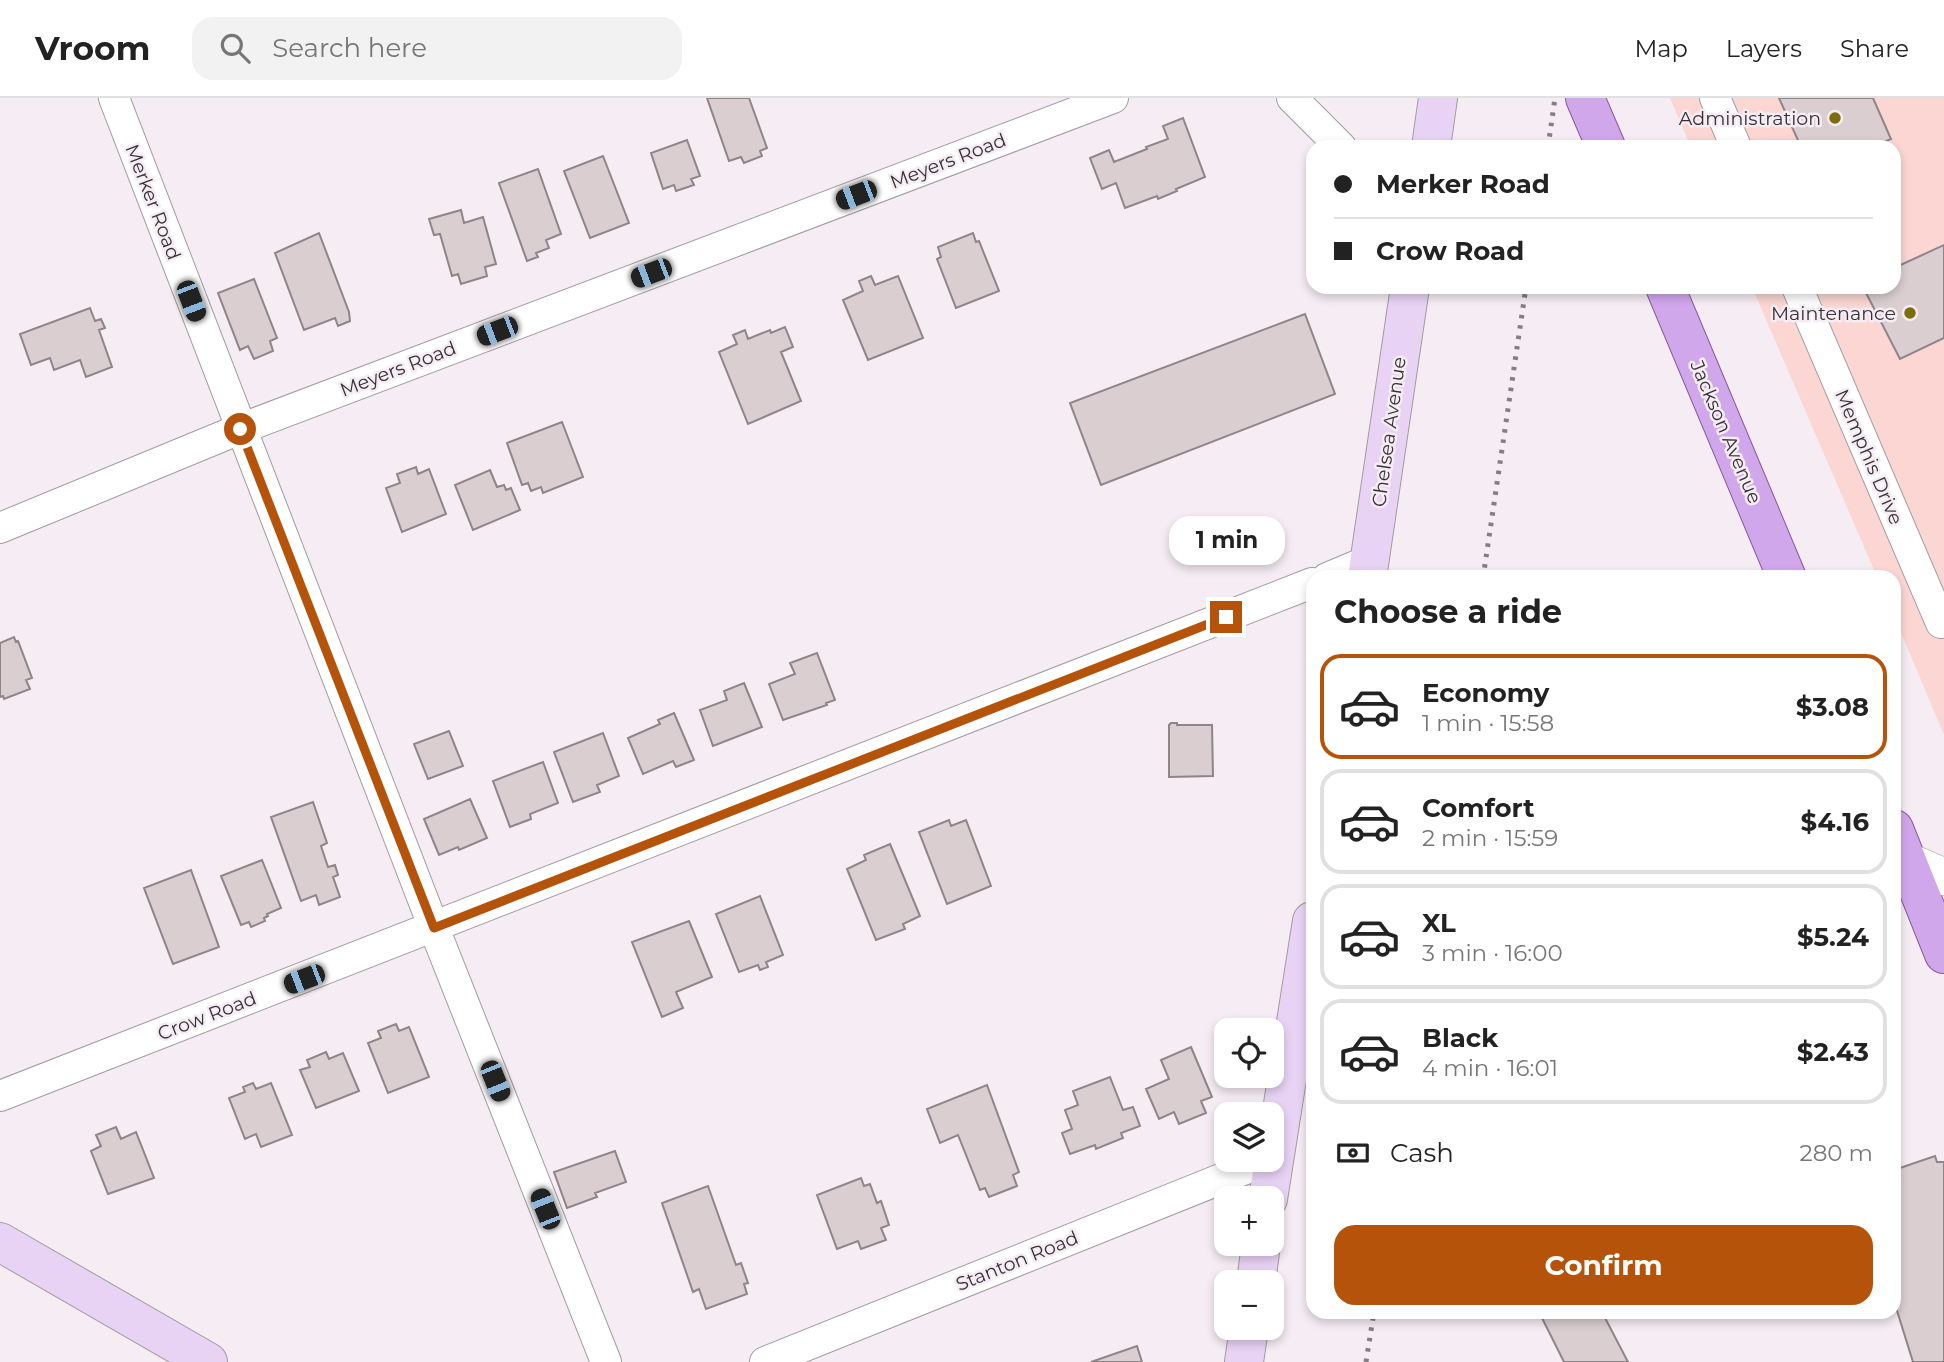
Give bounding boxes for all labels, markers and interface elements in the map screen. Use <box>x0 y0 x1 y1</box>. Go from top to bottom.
search box <box>192 17 682 80</box>
text: Vroom <box>35 28 150 68</box>
icon: search <box>216 29 254 67</box>
text: Search here <box>272 32 427 64</box>
text: Map <box>1634 34 1688 63</box>
text: Layers <box>1726 34 1802 63</box>
text: Share <box>1840 34 1909 63</box>
place label: Administration <box>1679 107 1821 130</box>
marker: Administration <box>1827 110 1843 126</box>
street label: Meyers Road <box>887 128 1009 194</box>
street label: Merker Road <box>120 141 186 263</box>
text: Merker Road <box>1376 168 1550 200</box>
car <box>833 178 880 212</box>
text: Crow Road <box>1376 235 1524 267</box>
car <box>628 256 675 290</box>
car <box>174 278 209 324</box>
place label: Maintenance <box>1771 302 1896 325</box>
marker: Maintenance <box>1902 305 1918 321</box>
car <box>474 314 521 348</box>
street label: Meyers Road <box>337 336 459 402</box>
street label: Chelsea Avenue <box>1367 356 1411 508</box>
street label: Jackson Avenue <box>1685 356 1766 507</box>
street label: Memphis Drive <box>1830 386 1908 528</box>
route start <box>224 413 256 445</box>
callout: 1 min <box>1168 516 1284 564</box>
text: 1 min <box>1196 526 1258 554</box>
text: Choose a ride <box>1334 592 1562 631</box>
route end <box>1210 601 1242 633</box>
icon: car <box>1338 675 1401 738</box>
text: Economy <box>1422 677 1549 709</box>
text: $3.08 <box>1796 691 1869 723</box>
text: 1 min · 15:58 <box>1422 709 1554 737</box>
icon: car <box>1338 790 1401 853</box>
text: Comfort <box>1422 792 1534 824</box>
text: $4.16 <box>1801 806 1869 838</box>
text: 2 min · 15:59 <box>1422 824 1558 852</box>
icon: car <box>1338 905 1401 968</box>
text: XL <box>1422 907 1456 939</box>
text: $5.24 <box>1797 921 1869 953</box>
text: 3 min · 16:00 <box>1422 939 1563 967</box>
car <box>281 962 328 996</box>
street label: Crow Road <box>154 987 260 1045</box>
map controls <box>1214 1018 1284 1340</box>
button: locate <box>1214 1018 1284 1088</box>
icon: car <box>1338 1020 1401 1083</box>
text: Black <box>1422 1022 1498 1054</box>
text: $2.43 <box>1797 1036 1869 1068</box>
text: 4 min · 16:01 <box>1422 1054 1558 1082</box>
car <box>478 1058 513 1104</box>
button: layers <box>1214 1102 1284 1172</box>
icon: cash <box>1334 1134 1372 1172</box>
text: Cash <box>1390 1137 1454 1169</box>
text: 280 m <box>1800 1139 1873 1167</box>
car <box>528 1186 563 1232</box>
button: + <box>1214 1186 1284 1256</box>
button: Confirm <box>1334 1225 1873 1305</box>
street label: Stanton Road <box>952 1226 1082 1296</box>
button: − <box>1214 1270 1284 1340</box>

